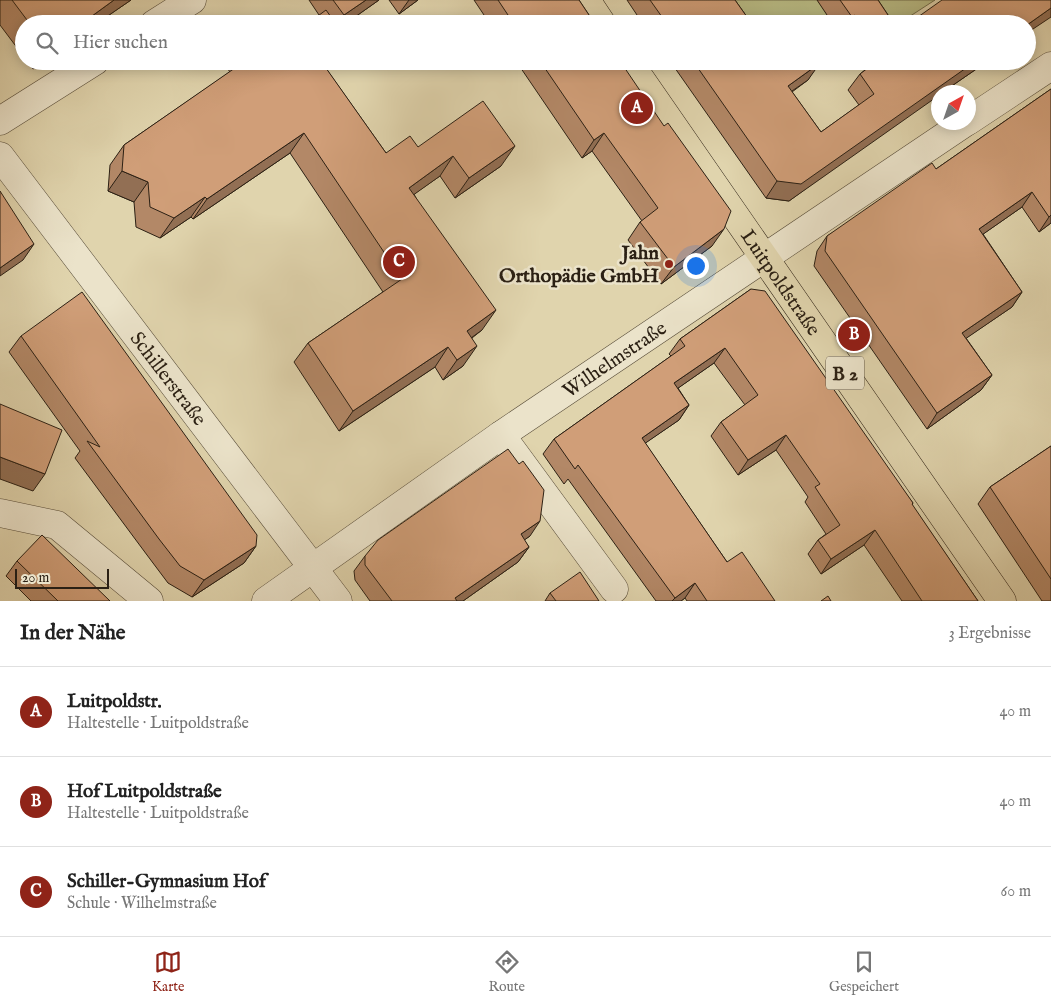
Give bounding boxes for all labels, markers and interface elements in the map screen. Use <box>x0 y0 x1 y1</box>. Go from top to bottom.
search box <box>15 15 1036 70</box>
icon: search <box>33 29 61 57</box>
text: Hier suchen <box>73 31 168 55</box>
north arrow <box>931 85 976 130</box>
pin: A <box>621 89 653 127</box>
street label: Luitpoldstraße <box>734 225 825 341</box>
place label: Jahn Orthopädie GmbH <box>499 241 659 289</box>
pin: C <box>383 243 415 281</box>
your location <box>683 253 709 279</box>
marker: Jahn Orthopädie GmbH <box>663 258 675 270</box>
street label: Wilhelmstraße <box>558 316 672 404</box>
pin: B <box>838 316 870 354</box>
street label: Schillerstraße <box>124 327 211 431</box>
road number: B 2 <box>826 356 864 389</box>
scale bar <box>15 566 109 589</box>
text: 20 m <box>22 569 49 587</box>
text: In der Nähe <box>20 620 126 647</box>
text: 3 Ergebnisse <box>949 624 1031 644</box>
text: Luitpoldstr. <box>67 690 162 714</box>
text: A <box>31 702 41 722</box>
text: 40 m <box>999 702 1031 722</box>
text: Haltestelle · Luitpoldstraße <box>67 714 249 734</box>
text: Hof Luitpoldstraße <box>67 780 222 804</box>
text: B <box>31 792 41 812</box>
text: 40 m <box>999 792 1031 812</box>
text: Haltestelle · Luitpoldstraße <box>67 804 249 824</box>
text: Schiller-Gymnasium Hof <box>67 870 266 894</box>
text: C <box>30 882 42 902</box>
text: 60 m <box>1001 882 1031 902</box>
text: Schule · Wilhelmstraße <box>67 894 217 914</box>
tab: Karte <box>152 948 185 996</box>
tab: Route <box>488 948 525 996</box>
tab: Gespeichert <box>829 948 899 996</box>

